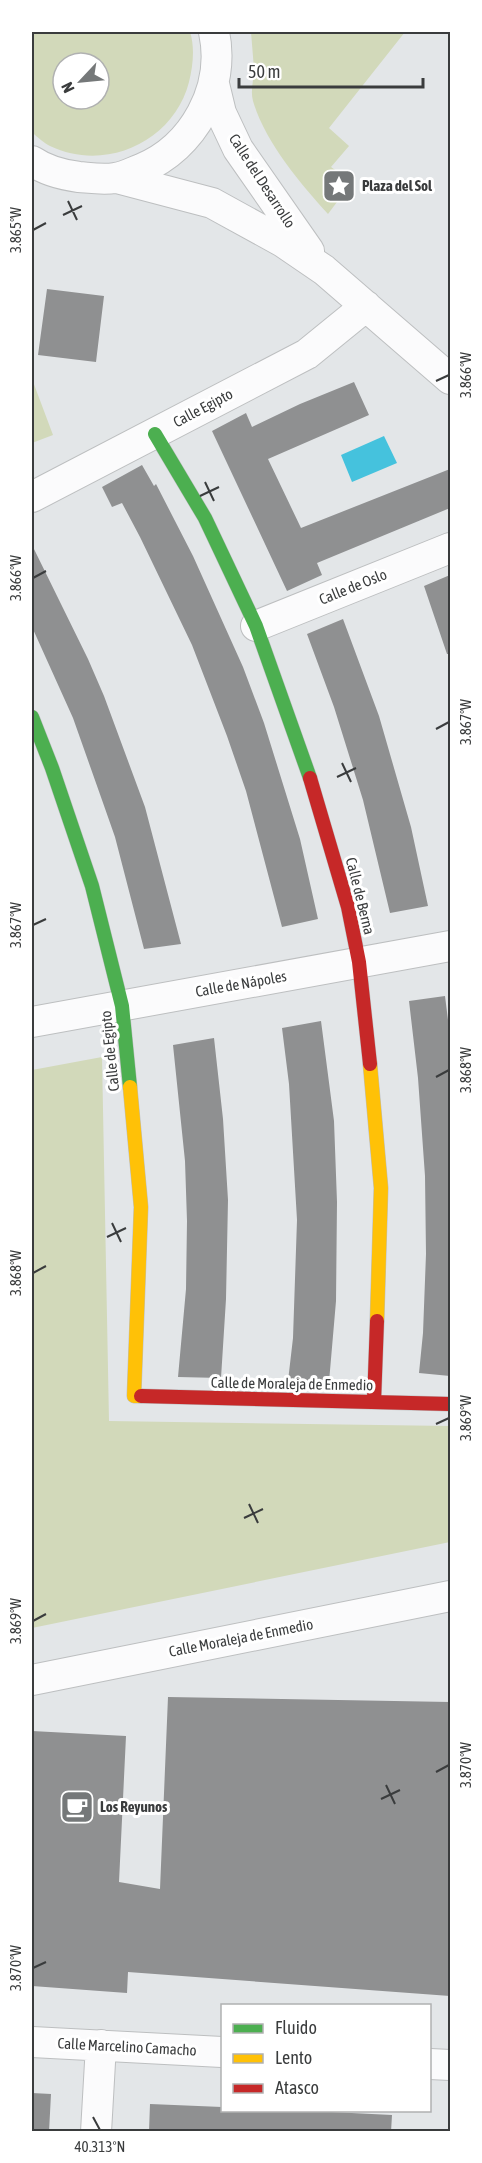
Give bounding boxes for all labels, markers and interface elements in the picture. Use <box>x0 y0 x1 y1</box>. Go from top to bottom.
north arrow <box>51 51 111 111</box>
scale bar <box>239 51 424 89</box>
text: 50 m <box>248 61 280 82</box>
text: N <box>57 79 78 96</box>
street label: Calle del Desarrollo <box>226 131 299 231</box>
place icon: Plaza del Sol <box>321 168 357 204</box>
place label: Plaza del Sol <box>362 177 433 194</box>
text: 3.865°W <box>7 207 24 253</box>
text: 3.866°W <box>457 352 474 398</box>
street label: Calle Egipto <box>170 385 235 430</box>
text: 3.866°W <box>7 555 24 601</box>
street label: Calle de Oslo <box>317 565 389 608</box>
text: 3.867°W <box>457 699 474 745</box>
street label: Calle de Berna <box>343 856 378 936</box>
text: 3.867°W <box>7 902 24 948</box>
street label: Calle de Nápoles <box>194 967 288 1000</box>
street label: Calle de Egipto <box>97 1010 122 1092</box>
text: 3.868°W <box>457 1047 474 1093</box>
text: 3.868°W <box>7 1250 24 1296</box>
street label: Calle de Moraleja de Enmedio <box>211 1374 373 1393</box>
text: 3.869°W <box>457 1395 474 1441</box>
text: 3.869°W <box>7 1598 24 1644</box>
street label: Calle Moraleja de Enmedio <box>167 1615 314 1660</box>
text: 3.870°W <box>457 1742 474 1788</box>
cafe icon: Los Reyunos <box>59 1789 95 1825</box>
place label: Los Reyunos <box>100 1798 168 1815</box>
text: 3.870°W <box>7 1945 24 1991</box>
legend <box>221 2004 431 2112</box>
text: Fluido <box>275 2017 317 2038</box>
street label: Calle Marcelino Camacho <box>57 2034 197 2059</box>
text: Lento <box>275 2047 312 2068</box>
text: Atasco <box>275 2077 319 2098</box>
text: 40.313°N <box>75 2138 125 2155</box>

